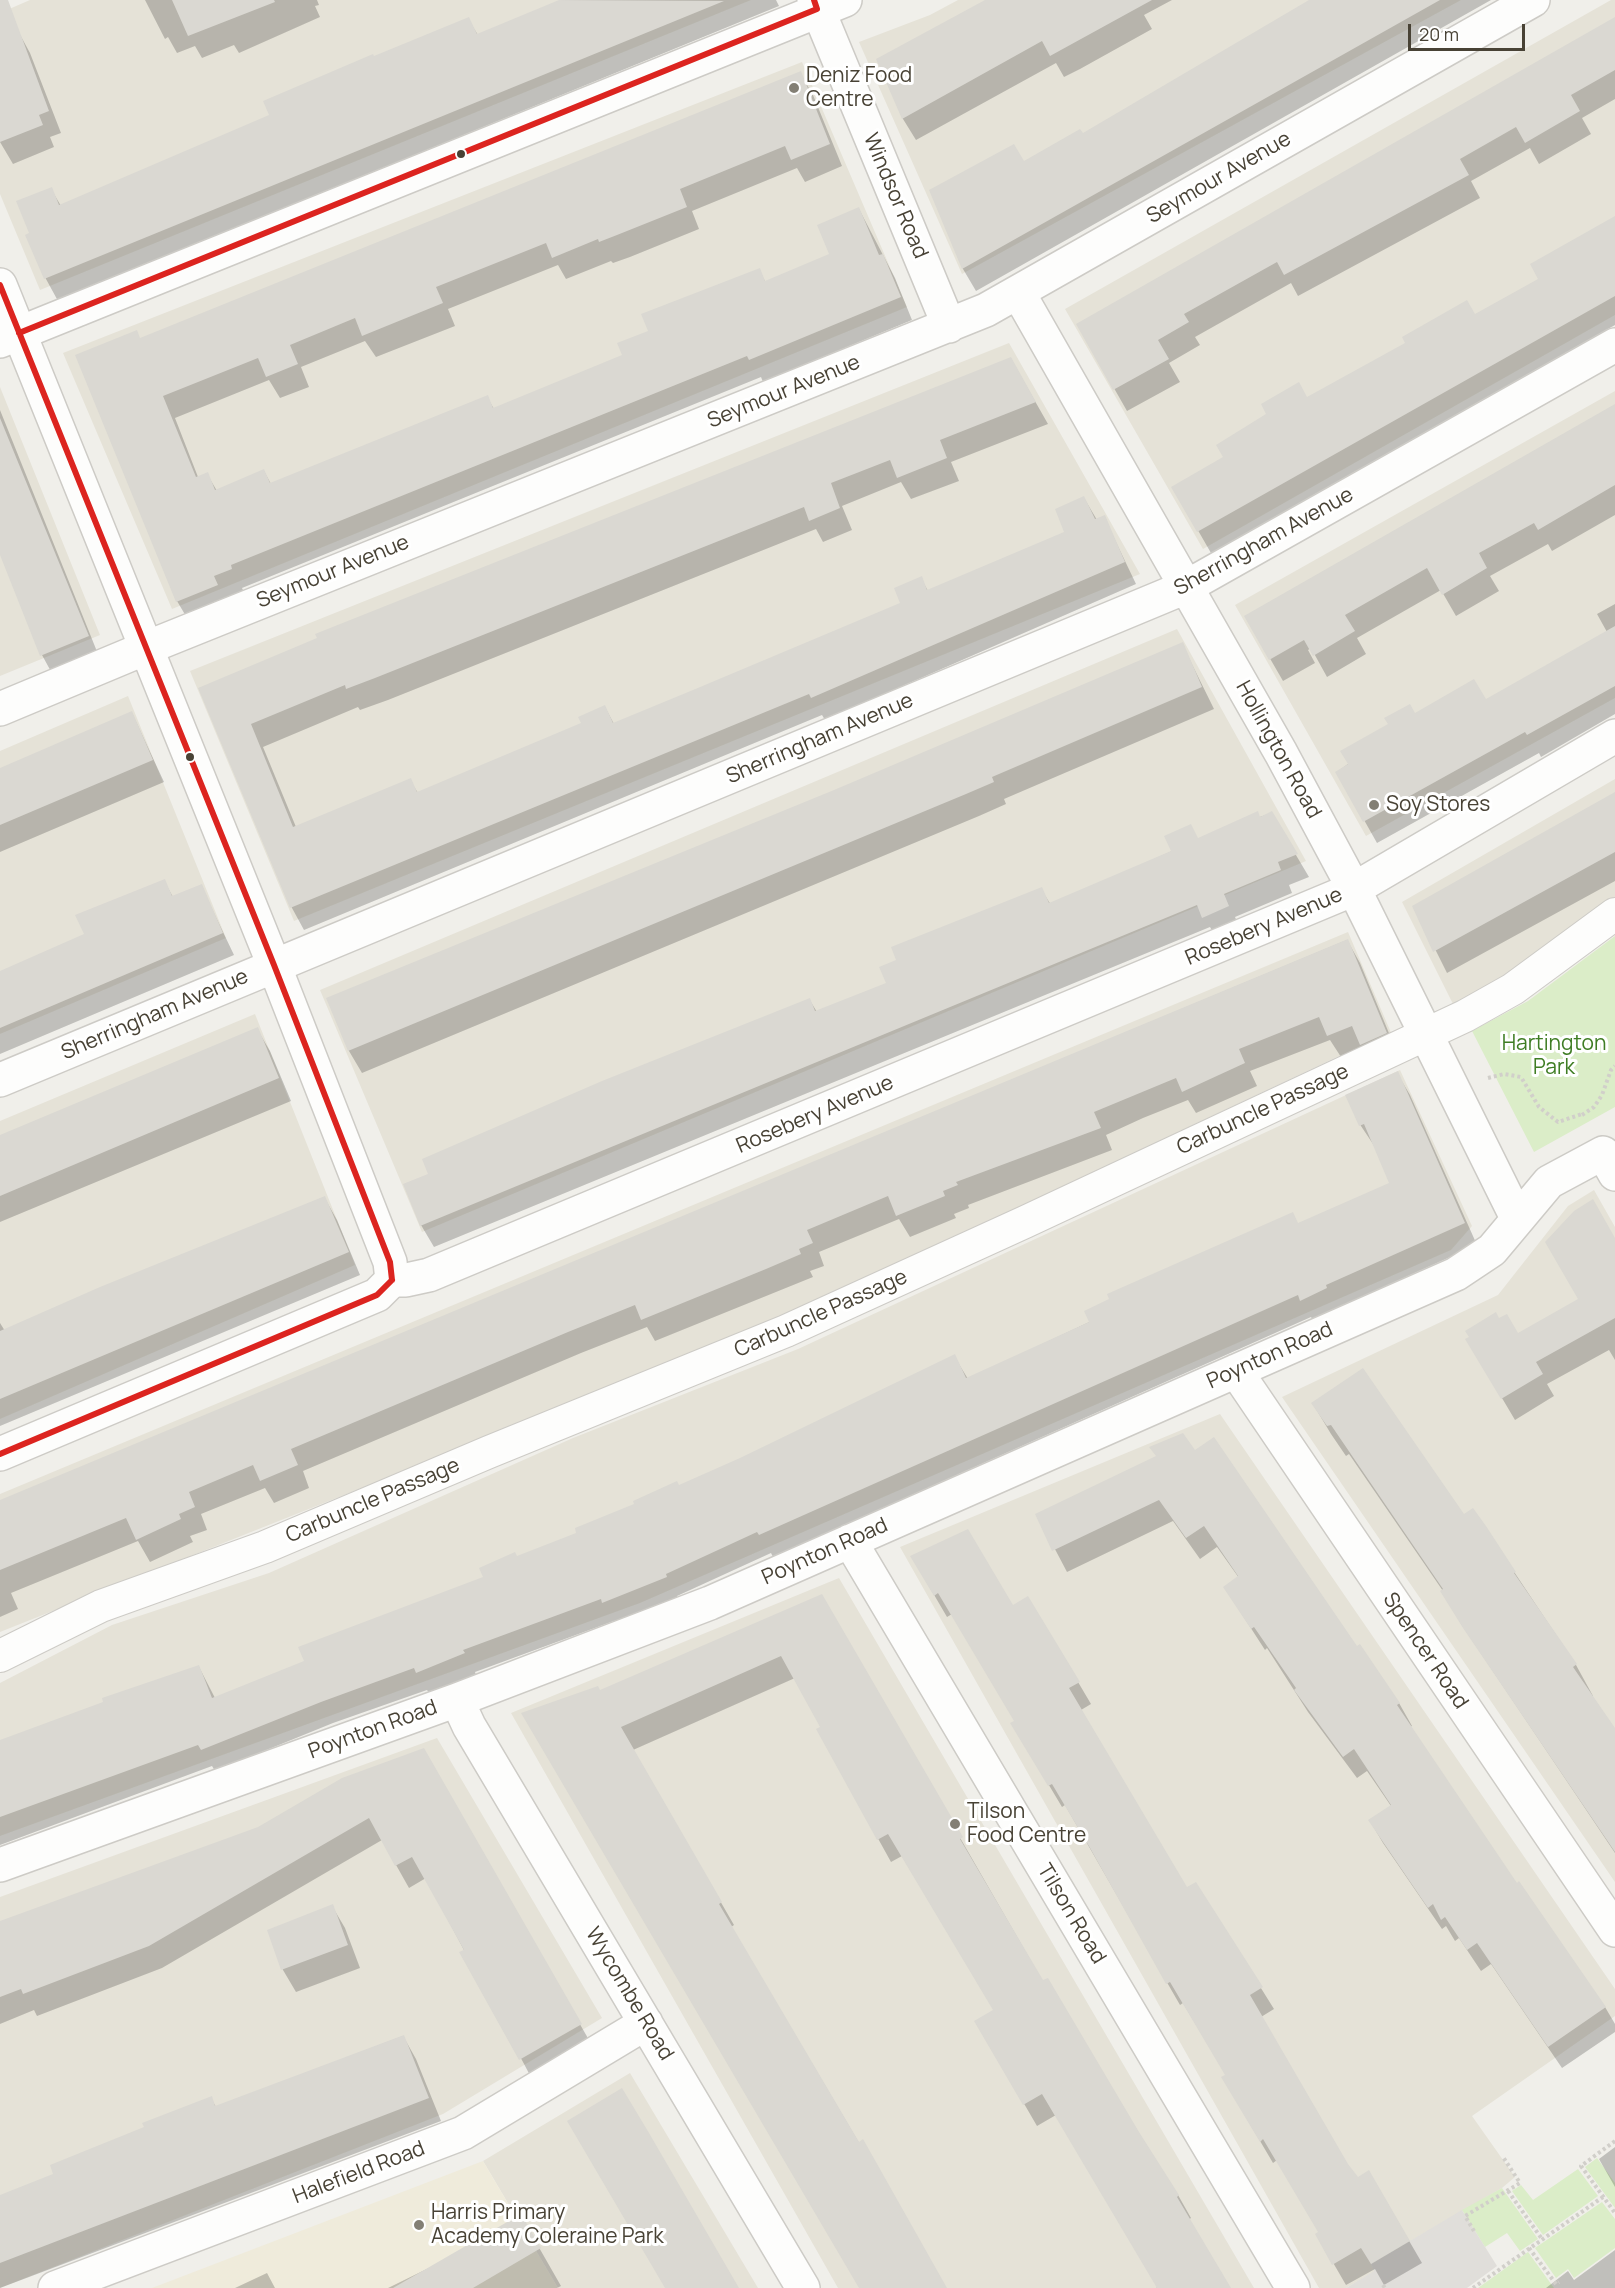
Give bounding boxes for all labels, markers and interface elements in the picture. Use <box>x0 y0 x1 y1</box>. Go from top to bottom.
scale bar <box>1411 12 1528 50</box>
text: 20 m <box>1419 22 1459 46</box>
place label: Deniz Food Centre <box>806 63 912 113</box>
marker: Deniz Food Centre <box>787 81 801 95</box>
street label: Seymour Avenue <box>1142 126 1296 230</box>
street label: Windsor Road <box>857 129 933 263</box>
unlabelled marker <box>455 148 467 160</box>
street label: Seymour Avenue <box>704 350 864 434</box>
street label: Sherringham Avenue <box>1170 482 1358 602</box>
street label: Seymour Avenue <box>253 530 413 614</box>
street label: Hollington Road <box>1230 677 1326 823</box>
street label: Sherringham Avenue <box>723 688 917 790</box>
unlabelled marker <box>184 751 196 763</box>
place label: Soy Stores <box>1386 792 1490 818</box>
marker: Soy Stores <box>1367 798 1381 812</box>
street label: Rosebery Avenue <box>1182 883 1346 971</box>
street label: Sherringham Avenue <box>58 964 252 1066</box>
park label: Hartington Park <box>1502 1031 1606 1081</box>
street label: Carbuncle Passage <box>1173 1059 1353 1161</box>
street label: Rosebery Avenue <box>733 1071 897 1159</box>
street label: Carbuncle Passage <box>731 1265 911 1363</box>
street label: Poynton Road <box>1203 1317 1337 1395</box>
street label: Carbuncle Passage <box>282 1453 464 1549</box>
street label: Poynton Road <box>758 1513 892 1591</box>
street label: Spencer Road <box>1377 1588 1473 1714</box>
street label: Poynton Road <box>305 1695 441 1765</box>
place label: Tilson Food Centre <box>967 1799 1086 1849</box>
marker: Tilson Food Centre <box>948 1817 962 1831</box>
street label: Tilson Road <box>1031 1859 1111 1969</box>
street label: Wycombe Road <box>579 1923 679 2065</box>
street label: Halefield Road <box>289 2136 429 2210</box>
place label: Harris Primary Academy Coleraine Park <box>431 2200 664 2250</box>
marker: Harris Primary Academy Coleraine Park <box>412 2218 426 2232</box>

